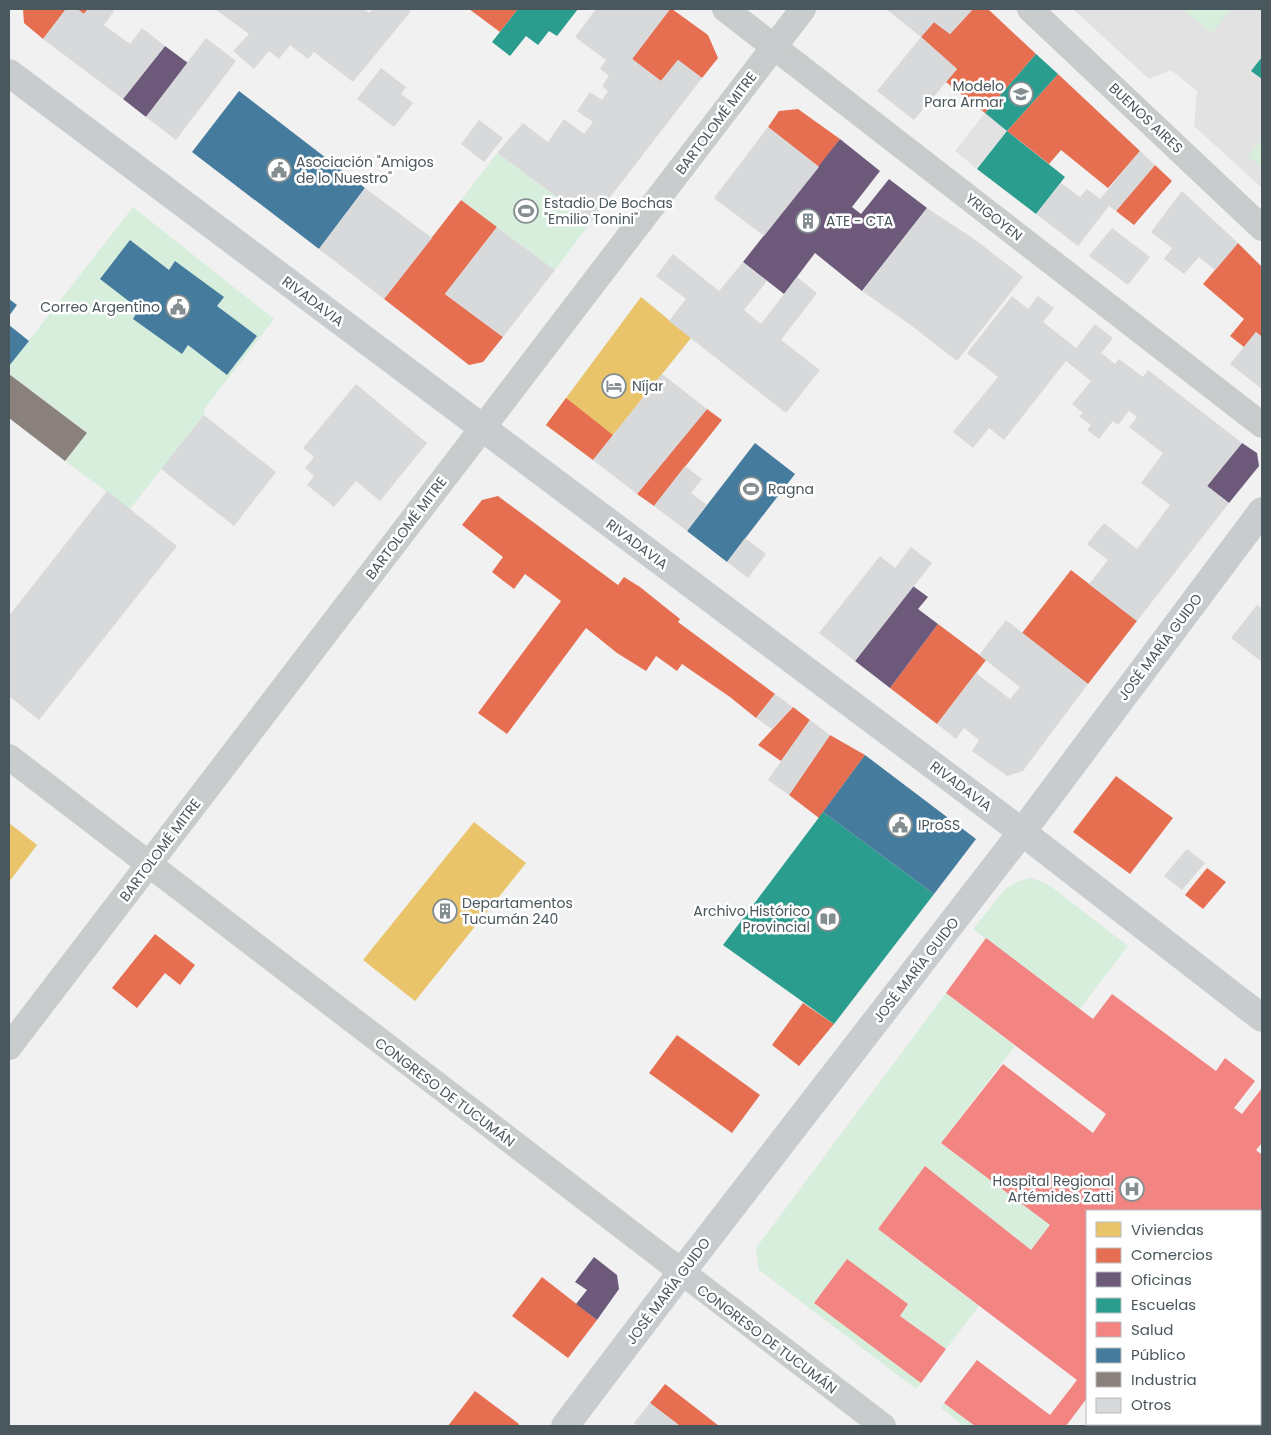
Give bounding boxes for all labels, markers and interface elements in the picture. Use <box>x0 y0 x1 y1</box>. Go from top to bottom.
street label: BARTOLOMÉ MITRE <box>671 68 761 178</box>
place label: Modelo Para Armar <box>924 76 1004 112</box>
street label: BUENOS AIRES <box>1105 78 1187 158</box>
school or university icon: Modelo Para Armar <box>1008 81 1034 107</box>
place label: Asociación "Amigos de lo Nuestro" <box>296 152 434 188</box>
public building icon: Asociación "Amigos de lo Nuestro" <box>266 157 292 183</box>
street label: YRIGOYEN <box>961 188 1027 246</box>
place label: Estadio De Bochas "Emilio Tonini" <box>544 193 673 229</box>
sports icon: Estadio De Bochas "Emilio Tonini" <box>513 198 539 224</box>
building icon: ATE - CTA <box>795 208 821 234</box>
place label: ATE - CTA <box>826 211 893 231</box>
street label: RIVADAVIA <box>278 271 348 331</box>
public building icon: Correo Argentino <box>165 294 191 320</box>
place label: Correo Argentino <box>40 297 160 317</box>
hotel icon: Níjar <box>601 373 627 399</box>
place label: Níjar <box>632 376 663 396</box>
street label: BARTOLOMÉ MITRE <box>361 473 451 583</box>
sports icon: Ragna <box>738 476 764 502</box>
place label: Ragna <box>768 479 814 499</box>
street label: RIVADAVIA <box>602 514 672 574</box>
street label: JOSÉ MARÍA GUIDO <box>1113 590 1207 704</box>
street label: RIVADAVIA <box>926 756 996 816</box>
street label: BARTOLOMÉ MITRE <box>115 795 205 905</box>
public building icon: IProSS <box>887 812 913 838</box>
place label: IProSS <box>918 815 960 835</box>
place label: Departamentos Tucumán 240 <box>462 893 573 929</box>
building icon: Departamentos Tucumán 240 <box>432 898 458 924</box>
place label: Archivo Histórico Provincial <box>693 901 810 937</box>
library icon: Archivo Histórico Provincial <box>815 906 841 932</box>
street label: JOSÉ MARÍA GUIDO <box>868 913 964 1027</box>
street label: CONGRESO DE TUCUMÁN <box>371 1033 519 1151</box>
place label: Hospital Regional Artémides Zatti <box>992 1171 1114 1207</box>
hospital icon: Hospital Regional Artémides Zatti <box>1119 1176 1145 1202</box>
legend <box>1086 1210 1261 1425</box>
text: Viviendas <box>1131 1219 1204 1240</box>
street label: JOSÉ MARÍA GUIDO <box>621 1234 715 1348</box>
text: Comercios <box>1131 1244 1213 1265</box>
text: Oficinas <box>1131 1269 1192 1290</box>
street label: CONGRESO DE TUCUMÁN <box>693 1280 841 1398</box>
text: Escuelas <box>1131 1294 1196 1315</box>
text: Salud <box>1131 1319 1173 1340</box>
text: Público <box>1131 1344 1186 1365</box>
text: Industria <box>1131 1369 1197 1390</box>
text: Otros <box>1131 1394 1171 1415</box>

